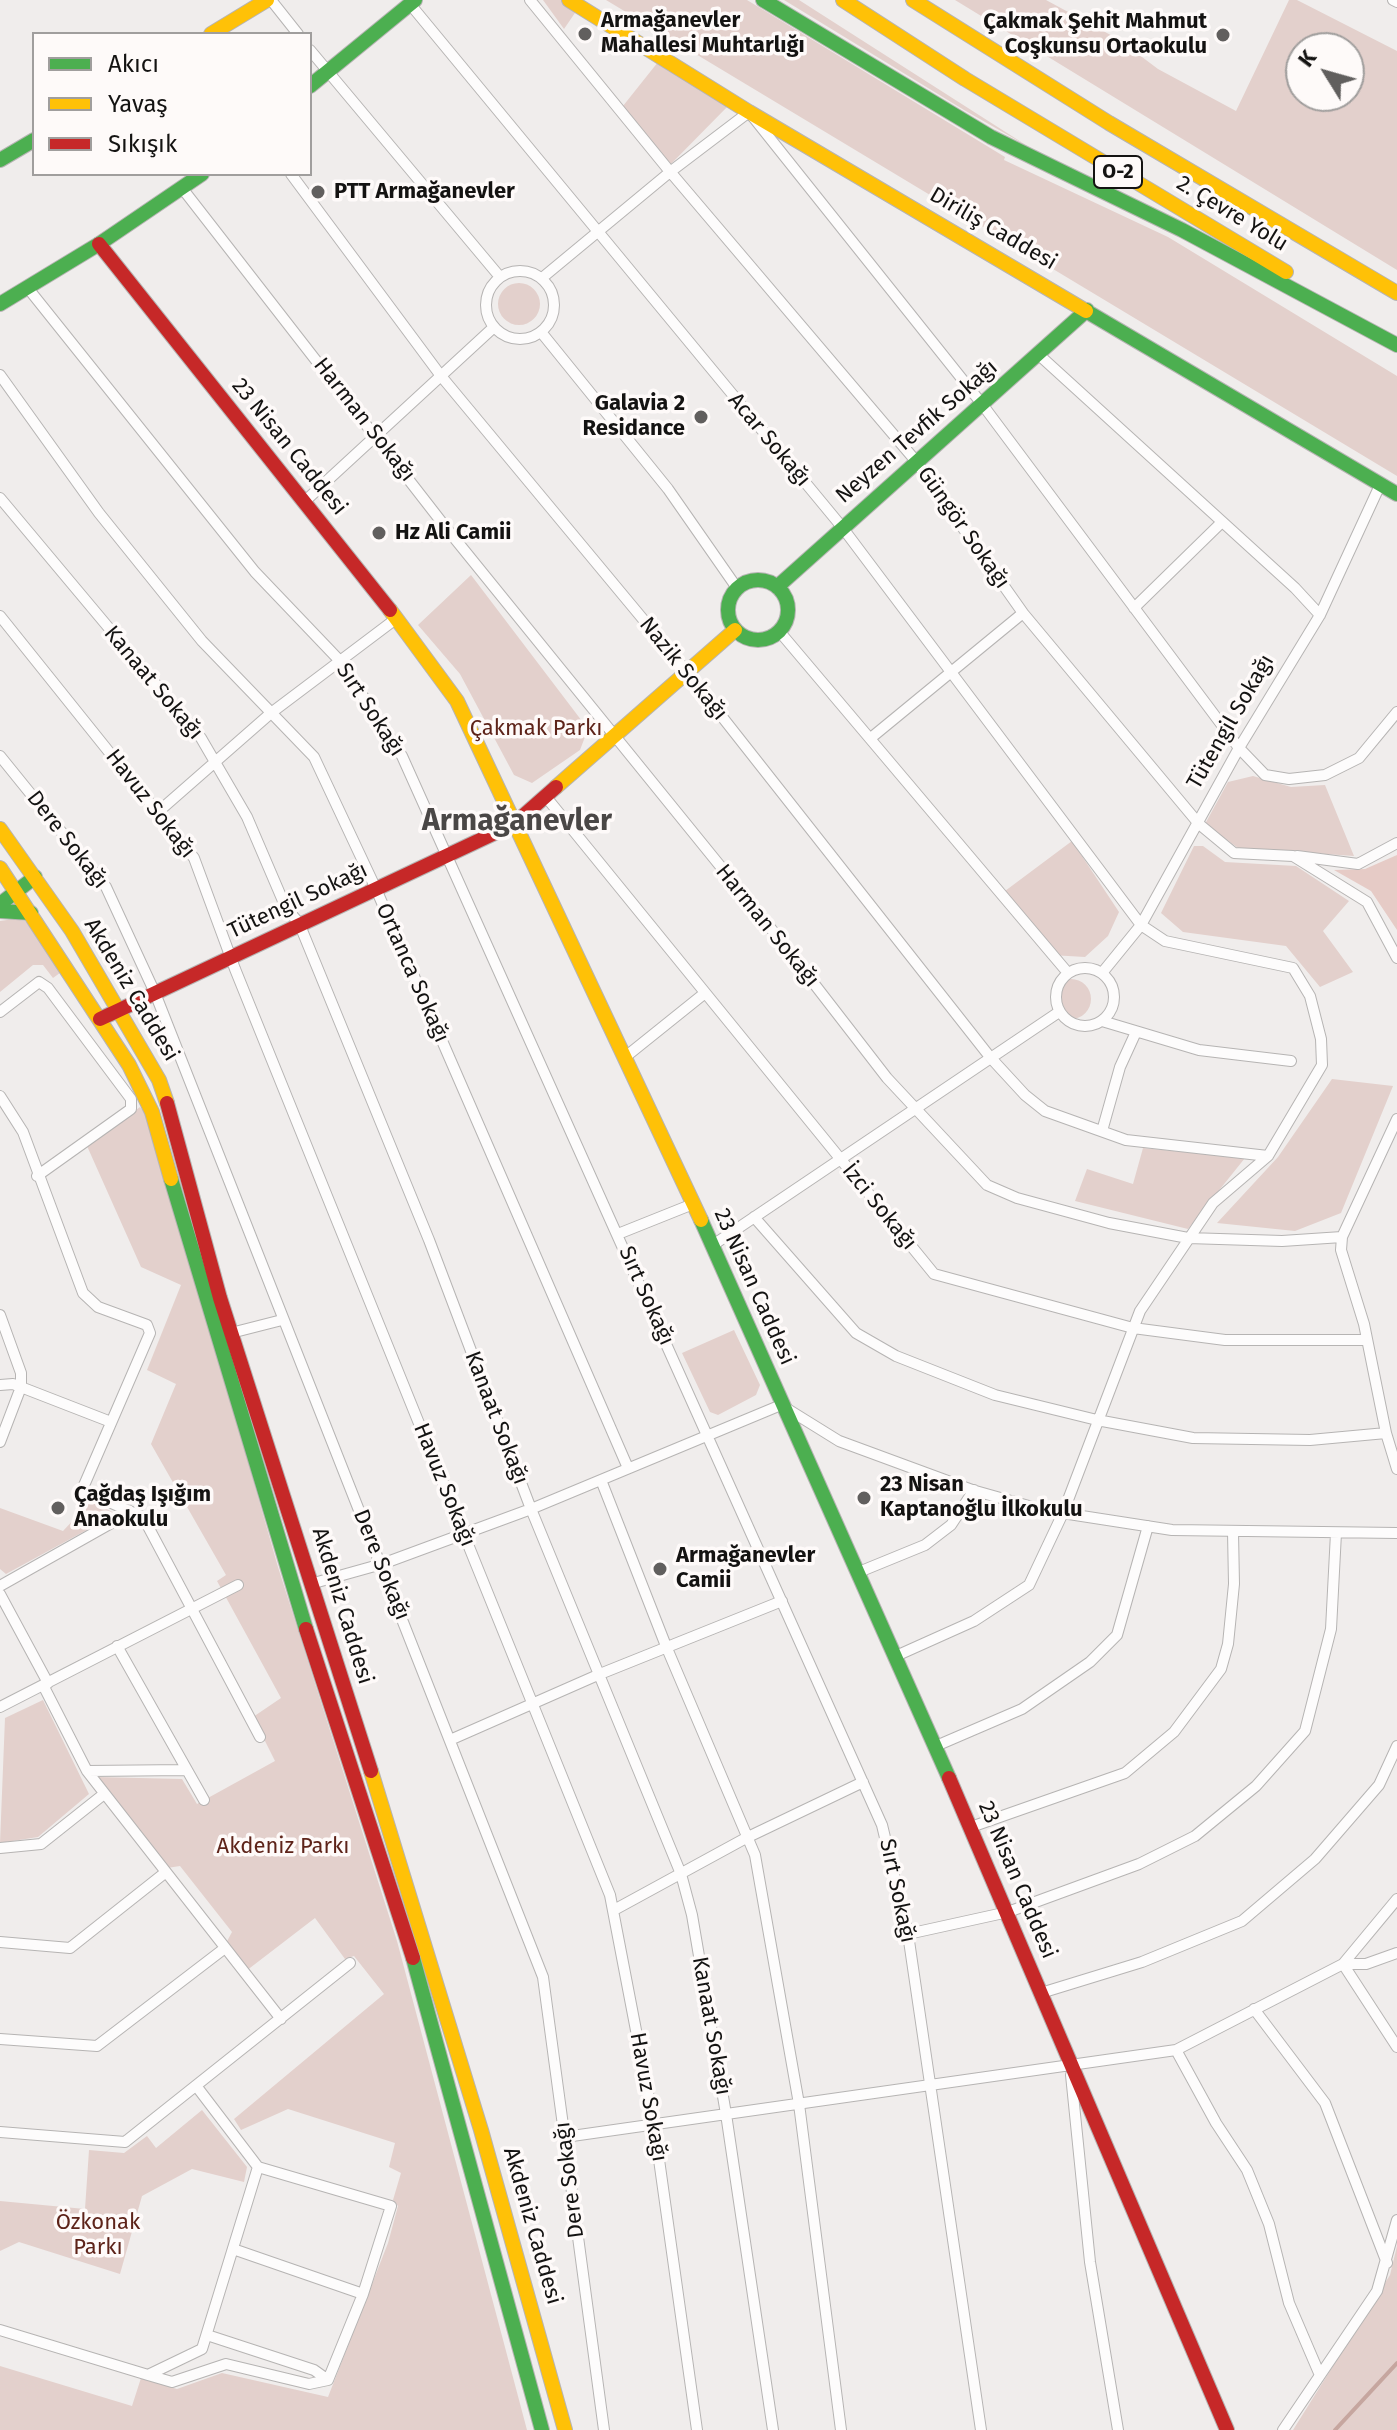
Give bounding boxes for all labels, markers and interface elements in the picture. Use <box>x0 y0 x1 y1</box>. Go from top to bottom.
place label: Armağanevler Mahallesi Muhtarlığı <box>601 8 805 60</box>
place label: Çakmak Şehit Mahmut Coşkunsu Ortaokulu <box>983 9 1207 60</box>
marker: Armağanevler Mahallesi Muhtarlığı <box>576 25 594 43</box>
marker: Çakmak Şehit Mahmut Coşkunsu Ortaokulu <box>1214 26 1232 44</box>
legend <box>32 32 312 176</box>
north arrow <box>1285 32 1365 112</box>
text: K <box>1292 45 1322 72</box>
text: Akıcı <box>108 50 159 78</box>
text: Yavaş <box>108 90 167 118</box>
text: Sıkışık <box>108 130 177 158</box>
road number: O-2 <box>1094 156 1142 188</box>
street label: 2. Çevre Yolu <box>1172 170 1292 258</box>
place label: PTT Armağanevler <box>334 179 515 205</box>
street label: Diriliş Caddesi <box>925 182 1061 276</box>
marker: PTT Armağanevler <box>309 183 327 201</box>
street label: Harman Sokağı <box>307 353 421 487</box>
street label: Neyzen Tevfik Sokağı <box>831 355 1003 509</box>
street label: 23 Nisan Caddesi <box>226 373 352 521</box>
street label: Acar Sokağı <box>722 388 816 492</box>
place label: Galavia 2 Residance <box>583 391 685 442</box>
marker: Galavia 2 Residance <box>692 408 710 426</box>
street label: Güngör Sokağı <box>911 462 1015 594</box>
place label: Hz Ali Camii <box>395 520 511 546</box>
marker: Hz Ali Camii <box>370 524 388 542</box>
street label: Nazik Sokağı <box>633 612 733 726</box>
street label: Kanaat Sokağı <box>98 621 208 745</box>
street label: Tütengil Sokağı <box>1182 650 1280 794</box>
street label: Sırt Sokağı <box>330 659 410 761</box>
park label: Çakmak Parkı <box>470 716 602 742</box>
street label: Havuz Sokağı <box>99 744 201 864</box>
street label: Dere Sokağı <box>21 786 113 894</box>
district label: Armağanevler <box>422 804 612 840</box>
street label: Tütengil Sokağı <box>224 857 372 945</box>
street label: Harman Sokağı <box>710 859 824 993</box>
street label: Ortanca Sokağı <box>370 899 454 1047</box>
street label: Akdeniz Caddesi <box>78 914 184 1066</box>
street label: İzci Sokağı <box>836 1158 922 1256</box>
street label: 23 Nisan Caddesi <box>708 1205 800 1369</box>
street label: Sırt Sokağı <box>612 1242 680 1350</box>
street label: Kanaat Sokağı <box>459 1348 533 1488</box>
street label: Havuz Sokağı <box>407 1419 481 1551</box>
place label: 23 Nisan Kaptanoğlu İlkokulu <box>880 1472 1083 1524</box>
place label: Çağdaş Işığım Anaokulu <box>74 1482 211 1534</box>
marker: 23 Nisan Kaptanoğlu İlkokulu <box>855 1489 873 1507</box>
marker: Çağdaş Işığım Anaokulu <box>49 1499 67 1517</box>
street label: Dere Sokağı <box>347 1506 415 1624</box>
street label: Akdeniz Caddesi <box>306 1525 378 1687</box>
place label: Armağanevler Camii <box>676 1543 815 1594</box>
marker: Armağanevler Camii <box>651 1560 669 1578</box>
street label: 23 Nisan Caddesi <box>972 1797 1062 1963</box>
park label: Akdeniz Parkı <box>217 1834 349 1860</box>
street label: Sırt Sokağı <box>873 1837 921 1945</box>
street label: Kanaat Sokağı <box>686 1955 736 2097</box>
street label: Havuz Sokağı <box>624 2030 672 2164</box>
street label: Dere Sokağı <box>550 2120 590 2240</box>
street label: Akdeniz Caddesi <box>497 2144 567 2308</box>
park label: Özkonak Parkı <box>56 2210 140 2262</box>

